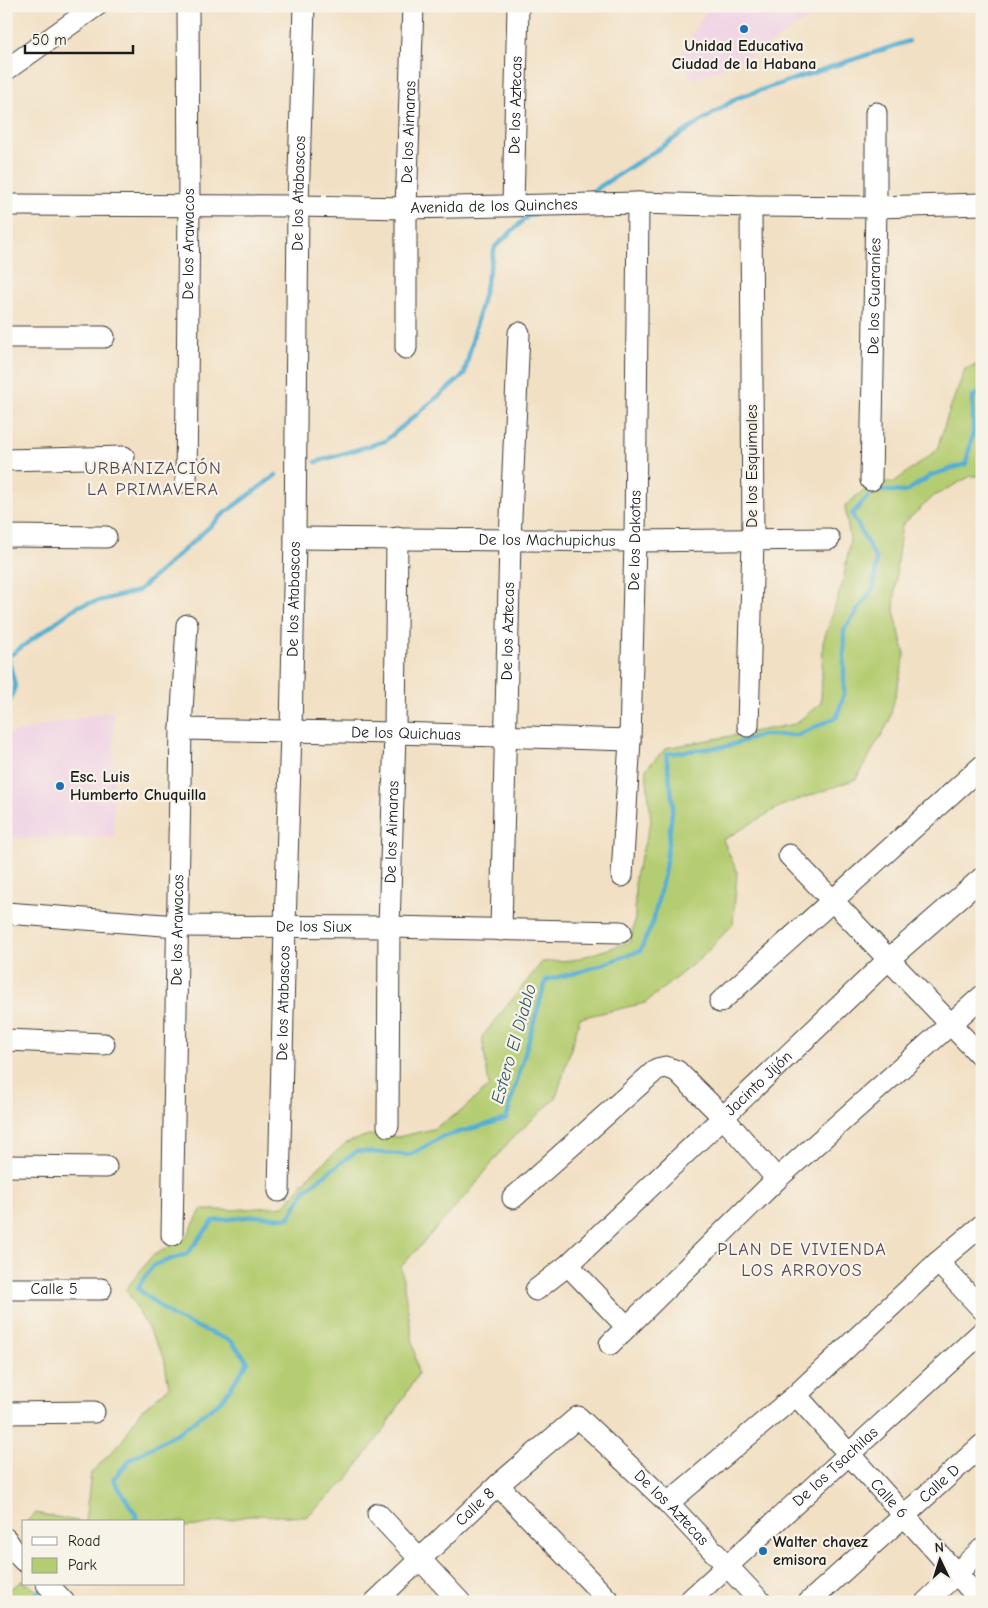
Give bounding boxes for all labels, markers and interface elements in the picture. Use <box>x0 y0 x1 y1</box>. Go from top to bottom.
scale bar <box>25 22 132 54</box>
marker: Unidad Educativa Ciudad de la Habana <box>738 23 750 35</box>
text: 50 m <box>32 31 67 49</box>
place label: Unidad Educativa Ciudad de la Habana <box>672 37 816 73</box>
street label: De los Aztecas <box>505 55 526 154</box>
street label: De los Aimaras <box>398 80 419 184</box>
street label: De los Atabascos <box>289 135 309 251</box>
street label: De los Arawacos <box>179 188 198 300</box>
street label: Avenida de los Quinches <box>410 195 578 217</box>
street label: De los Guaraníes <box>864 237 884 355</box>
street label: De los Esquimales <box>743 404 761 528</box>
district label: URBANIZACIÓN LA PRIMAVERA <box>84 457 222 500</box>
street label: De los Dakotas <box>625 490 644 591</box>
street label: De los Machupichus <box>479 531 616 550</box>
street label: De los Atabascos <box>284 541 304 657</box>
street label: De los Aztecas <box>498 581 518 680</box>
street label: De los Quichuas <box>351 723 462 744</box>
place label: Esc. Luis Humberto Chuquilla <box>70 768 206 804</box>
marker: Esc. Luis Humberto Chuquilla <box>54 780 66 792</box>
street label: De los Aimaras <box>381 780 403 884</box>
street label: De los Arawacos <box>167 874 187 986</box>
street label: De los Siux <box>276 917 352 936</box>
street label: De los Atabascos <box>273 945 294 1061</box>
water label: Estero El Diablo <box>487 982 541 1106</box>
street label: Jacinto Jijón <box>721 1047 796 1119</box>
district label: PLAN DE VIVIENDA LOS ARROYOS <box>717 1239 887 1281</box>
street label: Calle 5 <box>30 1280 78 1298</box>
street label: De los Tsachilas <box>789 1423 882 1510</box>
street label: Calle D <box>915 1461 963 1507</box>
street label: De los Aztecas <box>630 1466 712 1549</box>
street label: Calle 6 <box>866 1475 911 1522</box>
street label: Calle 8 <box>452 1484 498 1530</box>
legend <box>22 1520 185 1586</box>
text: Road <box>68 1532 100 1550</box>
place label: Walter chavez emisora <box>773 1533 868 1569</box>
north arrow <box>916 1536 966 1586</box>
text: N <box>934 1539 944 1556</box>
marker: Walter chavez emisora <box>757 1545 769 1557</box>
text: Park <box>68 1556 97 1574</box>

